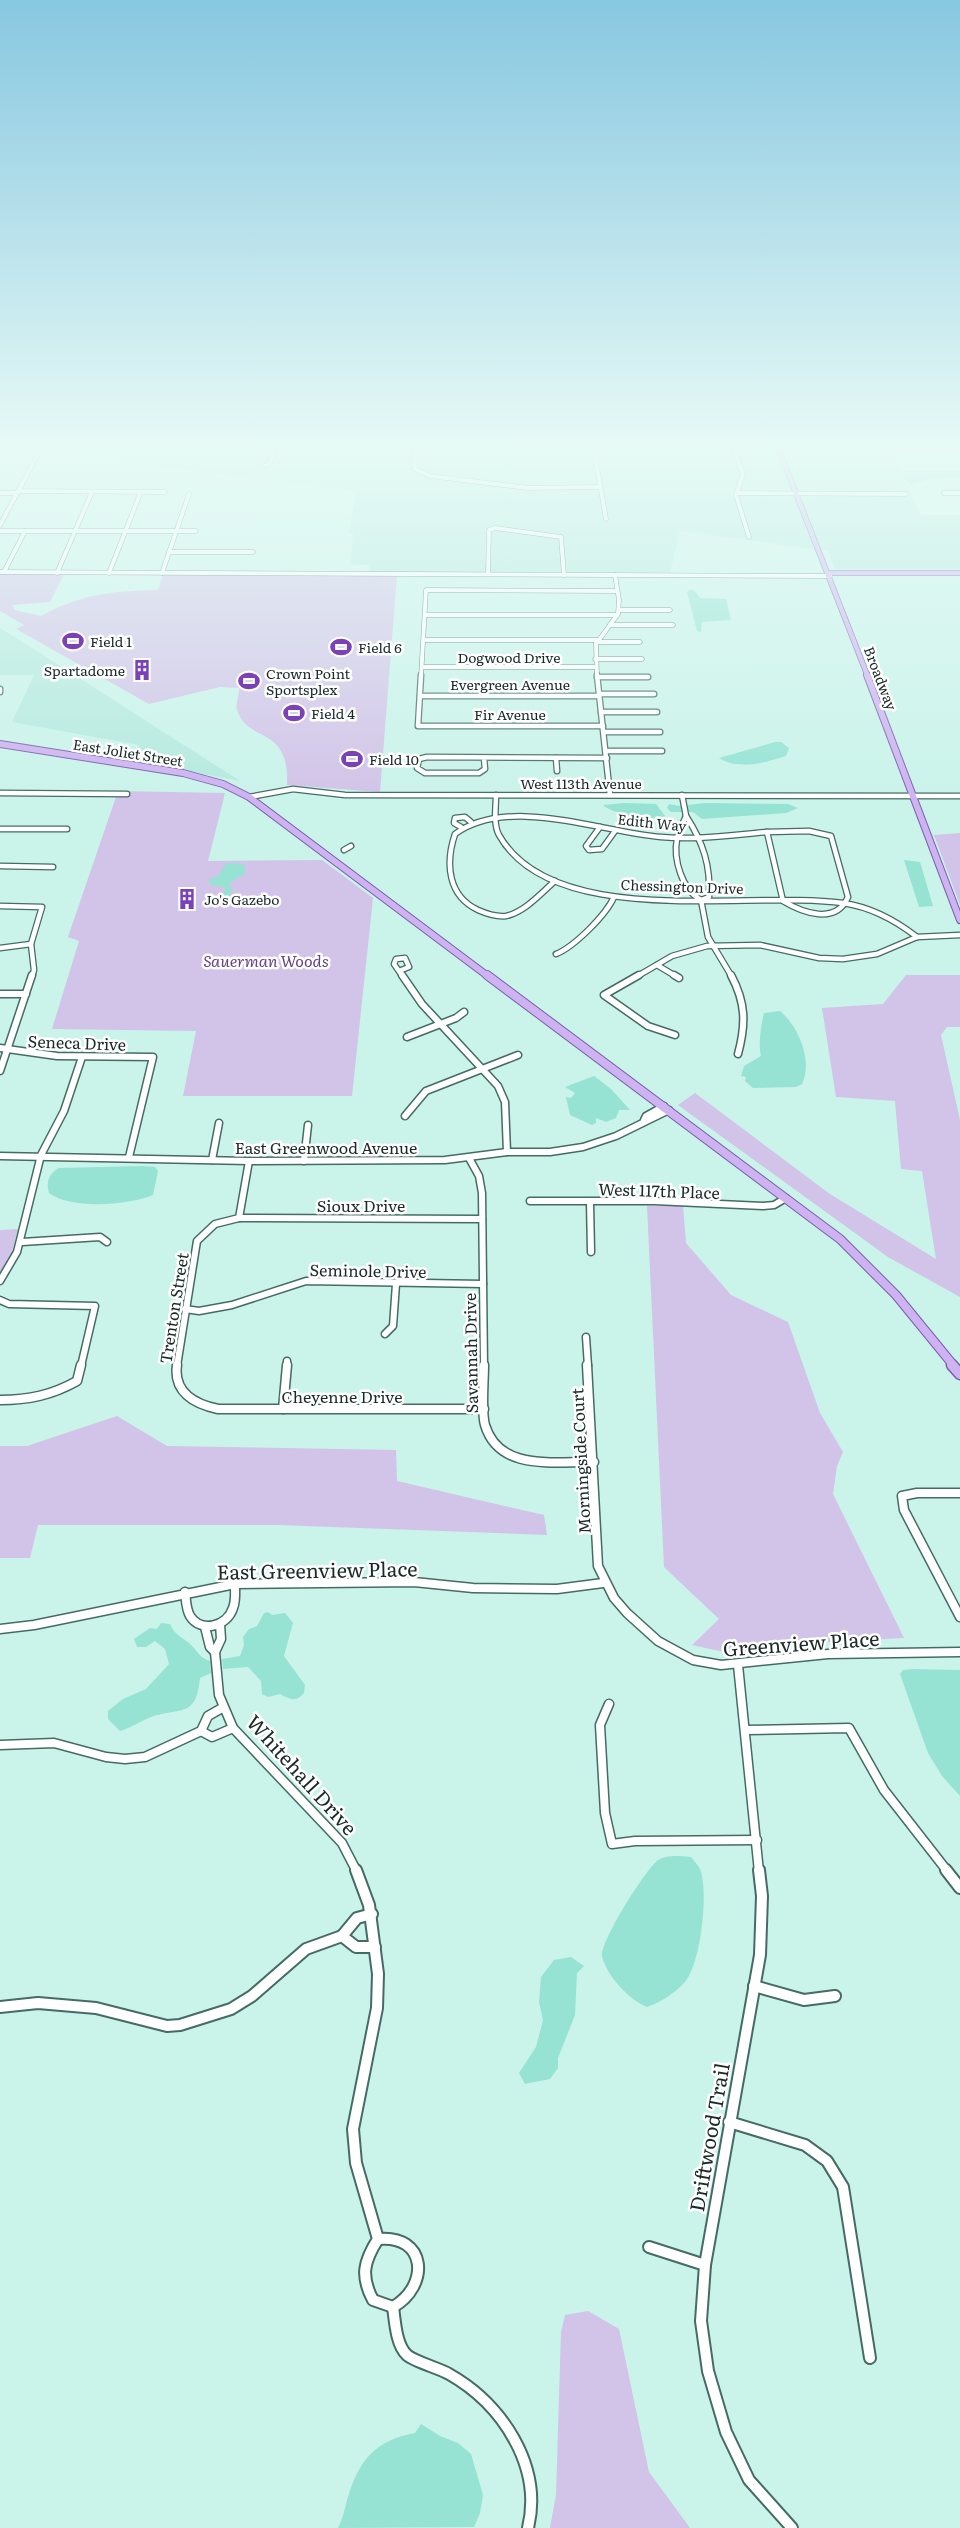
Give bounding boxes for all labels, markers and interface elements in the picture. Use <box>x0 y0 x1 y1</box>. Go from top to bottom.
sports icon: Field 1 <box>61 629 85 653</box>
place label: Field 1 <box>90 631 132 651</box>
sports icon: Field 6 <box>329 635 353 659</box>
place label: Field 6 <box>358 637 402 657</box>
street label: Broadway <box>860 643 903 713</box>
street label: Dogwood Drive <box>457 647 561 667</box>
building icon: Spartadome <box>130 658 154 682</box>
place label: Spartadome <box>44 660 125 680</box>
place label: Crown Point Sportsplex <box>266 663 351 699</box>
sports icon: Crown Point Sportsplex <box>237 669 261 693</box>
street label: Evergreen Avenue <box>450 674 570 694</box>
sports icon: Field 4 <box>282 701 306 725</box>
place label: Field 4 <box>311 703 355 723</box>
street label: Fir Avenue <box>474 704 546 724</box>
street label: East Joliet Street <box>72 733 185 771</box>
sports icon: Field 10 <box>340 747 364 771</box>
place label: Field 10 <box>369 749 419 769</box>
street label: West 113th Avenue <box>520 773 642 793</box>
street label: Edith Way <box>616 808 688 836</box>
street label: Chessington Drive <box>620 874 744 898</box>
building icon: Jo's Gazebo <box>175 887 199 911</box>
place label: Jo's Gazebo <box>204 889 279 909</box>
park label: Sauerman Woods <box>203 948 329 972</box>
street label: Seneca Drive <box>27 1028 127 1056</box>
street label: East Greenwood Avenue <box>235 1135 417 1159</box>
street label: West 117th Place <box>598 1176 720 1204</box>
street label: Sioux Drive <box>317 1193 405 1217</box>
street label: Trenton Street <box>152 1250 194 1365</box>
street label: Seminole Drive <box>309 1257 427 1283</box>
street label: Savannah Drive <box>457 1293 483 1413</box>
street label: Cheyenne Drive <box>281 1384 403 1408</box>
street label: Morningside Court <box>564 1387 596 1535</box>
street label: East Greenview Place <box>216 1552 418 1586</box>
street label: Greenview Place <box>722 1622 880 1662</box>
street label: Whitehall Drive <box>241 1707 365 1841</box>
street label: Driftwood Trail <box>680 2060 736 2214</box>

